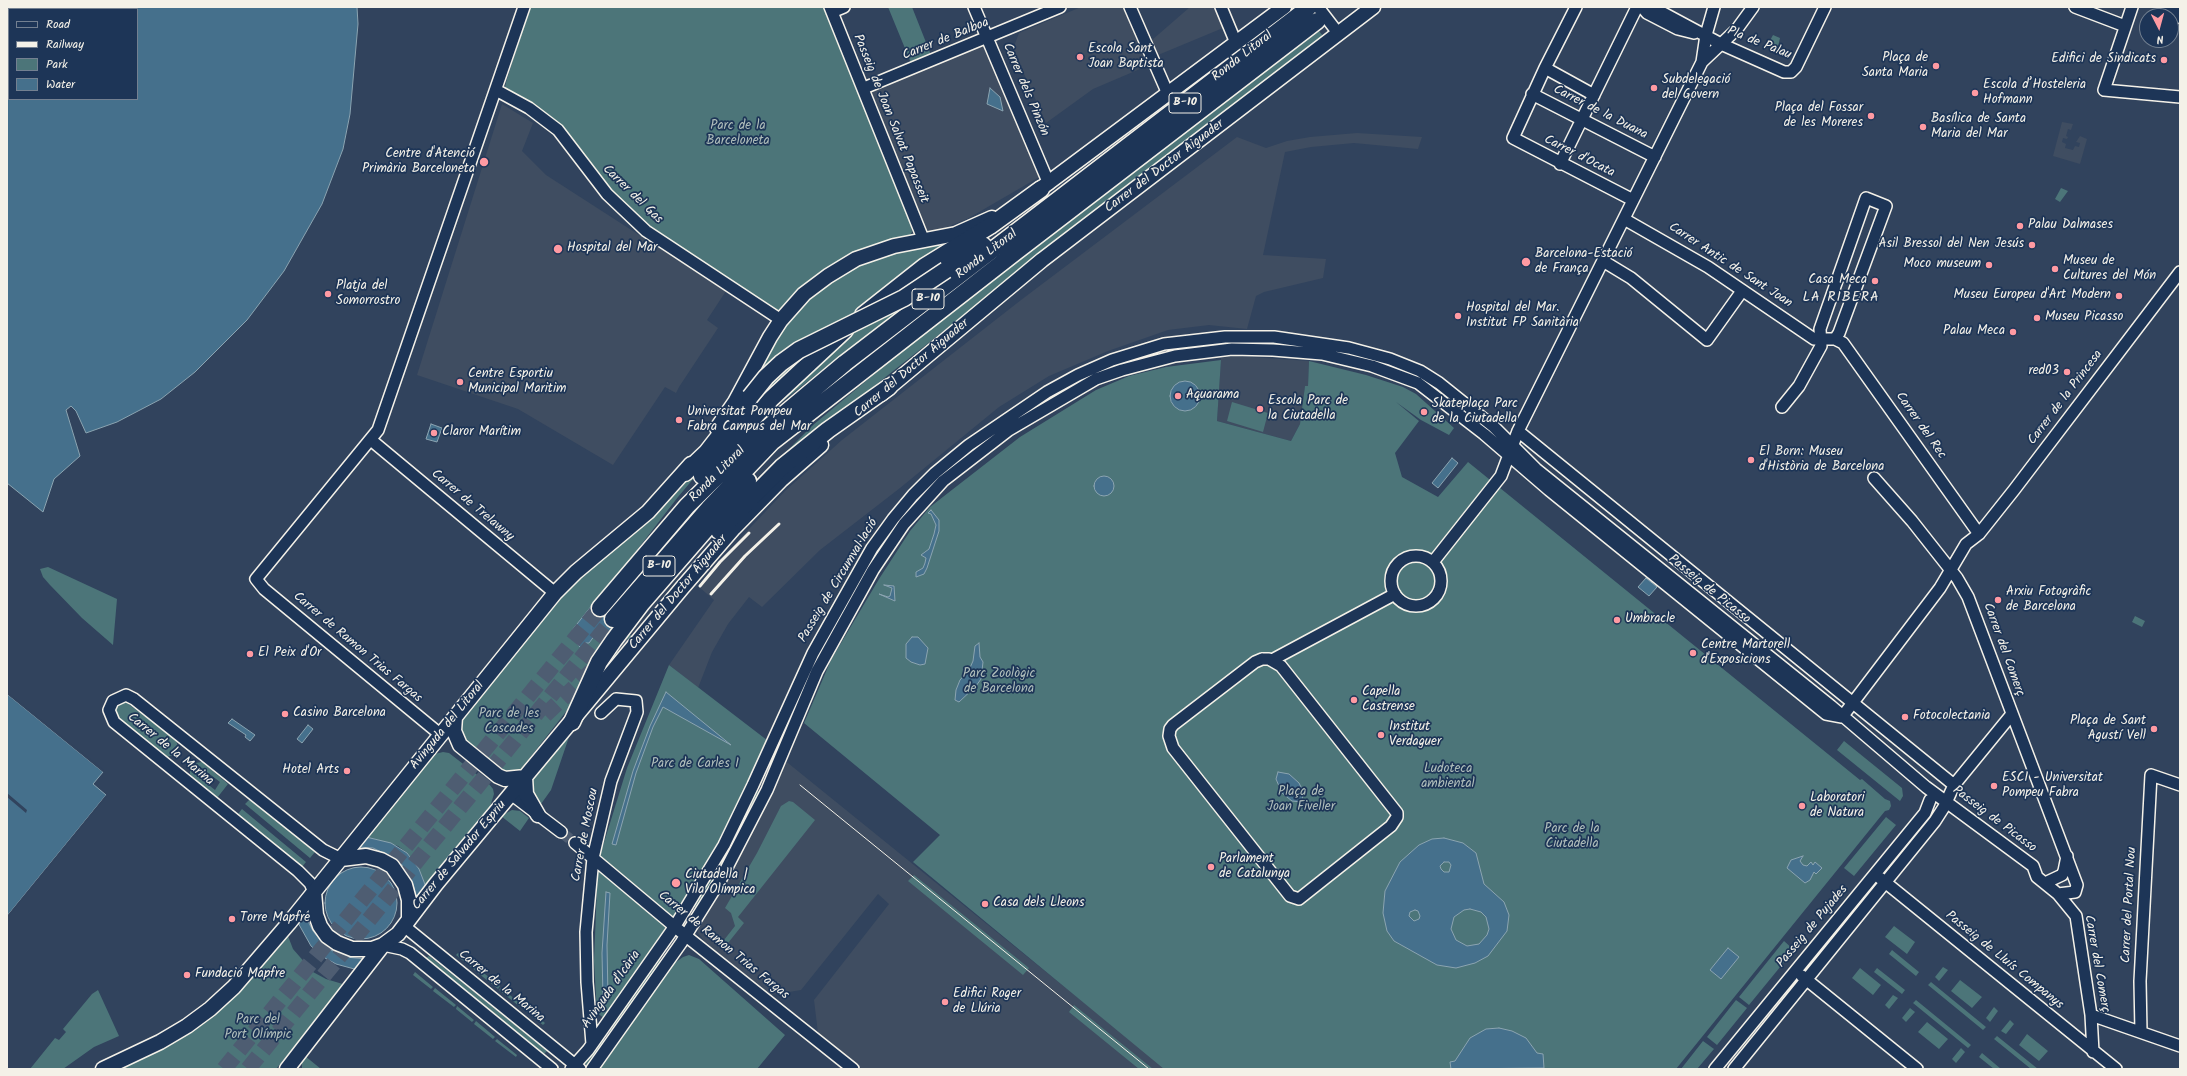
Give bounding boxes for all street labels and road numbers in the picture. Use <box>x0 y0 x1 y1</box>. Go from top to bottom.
street label: Carrer de Balboa <box>901 16 991 64</box>
street label: Pla de Palau <box>1725 24 1793 64</box>
street label: Ronda Litoral <box>1209 28 1277 86</box>
street label: Passeig de Joan Salvat Papasseit <box>849 32 931 206</box>
street label: Carrer dels Pinzón <box>998 41 1052 139</box>
street label: Carrer de la Duana <box>1550 83 1650 143</box>
road number: B-10 <box>1169 93 1201 113</box>
street label: Carrer del Doctor Aiguader <box>1102 117 1228 217</box>
street label: Carrer d'Ocata <box>1541 133 1617 181</box>
street label: Carrer del Gas <box>598 162 666 228</box>
street label: Carrer Antic de Sant Joan <box>1665 220 1795 312</box>
street label: Ronda Litoral <box>953 227 1021 283</box>
road number: B-10 <box>912 289 944 309</box>
street label: Carrer del Doctor Aiguader <box>851 316 973 422</box>
street label: Carrer de la Princesa <box>2025 348 2107 448</box>
street label: Carrer del Rec <box>1891 390 1949 462</box>
street label: Ronda Litoral <box>687 444 749 506</box>
street label: Carrer de Trelawny <box>427 467 517 545</box>
street label: Passeig de Circumval·lació <box>796 516 882 646</box>
street label: Carrer del Doctor Aiguader <box>626 532 732 654</box>
street label: Passeig de Picasso <box>1665 552 1753 628</box>
road number: B-10 <box>643 556 675 576</box>
street label: Carrer de Ramon Trias Fargas <box>289 589 425 707</box>
street label: Carrer del Comerç <box>1979 601 2027 699</box>
street label: Avinguda del Litoral <box>408 679 488 773</box>
street label: Carrer de la Marina <box>124 710 216 790</box>
street label: Passeig de Picasso <box>1949 783 2039 857</box>
street label: Carrer de Moscou <box>569 787 603 883</box>
street label: Carrer de Salvador Espriu <box>410 798 510 914</box>
street label: Carrer del Portal Nou <box>2119 847 2141 963</box>
street label: Passeig de Pujades <box>1774 883 1852 971</box>
street label: Carrer de Ramon Trias Fargas <box>654 888 792 1004</box>
street label: Passeig de Lluís Companys <box>1942 909 2066 1013</box>
street label: Carrer del Comerç <box>2080 914 2112 1014</box>
street label: Carrer de la Marina <box>455 947 547 1027</box>
street label: Avinguda d'Icària <box>579 948 645 1032</box>

